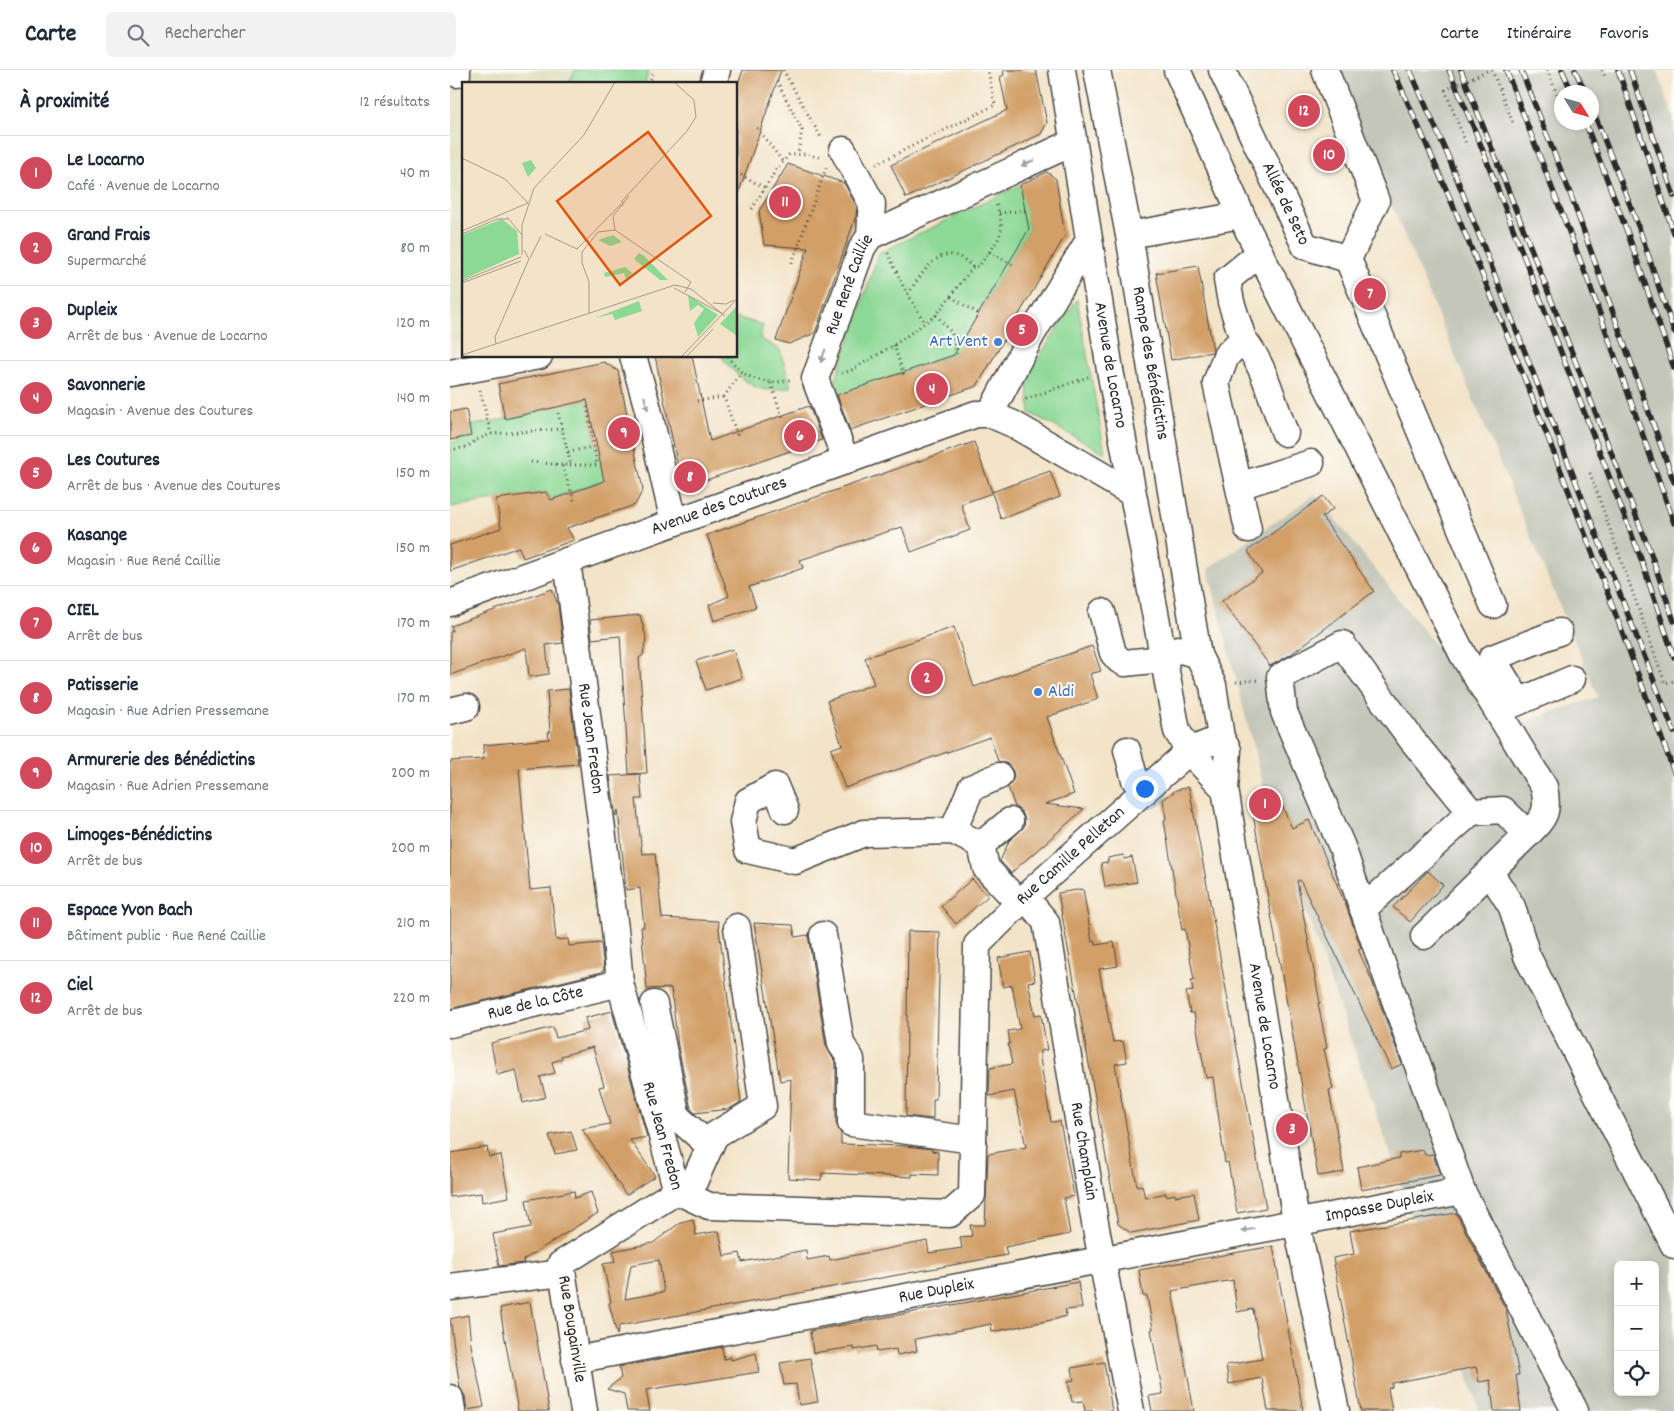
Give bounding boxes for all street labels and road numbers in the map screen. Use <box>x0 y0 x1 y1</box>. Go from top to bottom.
street label: Allée de Seto <box>1255 158 1315 250</box>
street label: Rue René Caillie <box>819 229 880 339</box>
street label: Rampe des Bénédictins <box>1125 285 1175 442</box>
street label: Avenue de Locarno <box>1087 300 1133 430</box>
street label: Avenue des Coutures <box>648 470 791 542</box>
street label: Rue Jean Fredon <box>571 682 610 795</box>
street label: Rue Camille Pelletan <box>1011 801 1131 911</box>
street label: Avenue de Locarno <box>1241 961 1287 1092</box>
street label: Rue de la Côte <box>485 980 586 1027</box>
street label: Rue Jean Fredon <box>635 1079 689 1193</box>
street label: Rue Champlain <box>1063 1100 1104 1202</box>
street label: Impasse Dupleix <box>1323 1184 1436 1229</box>
street label: Rue Dupleix <box>897 1272 977 1311</box>
street label: Rue Bougainville <box>550 1274 592 1384</box>

